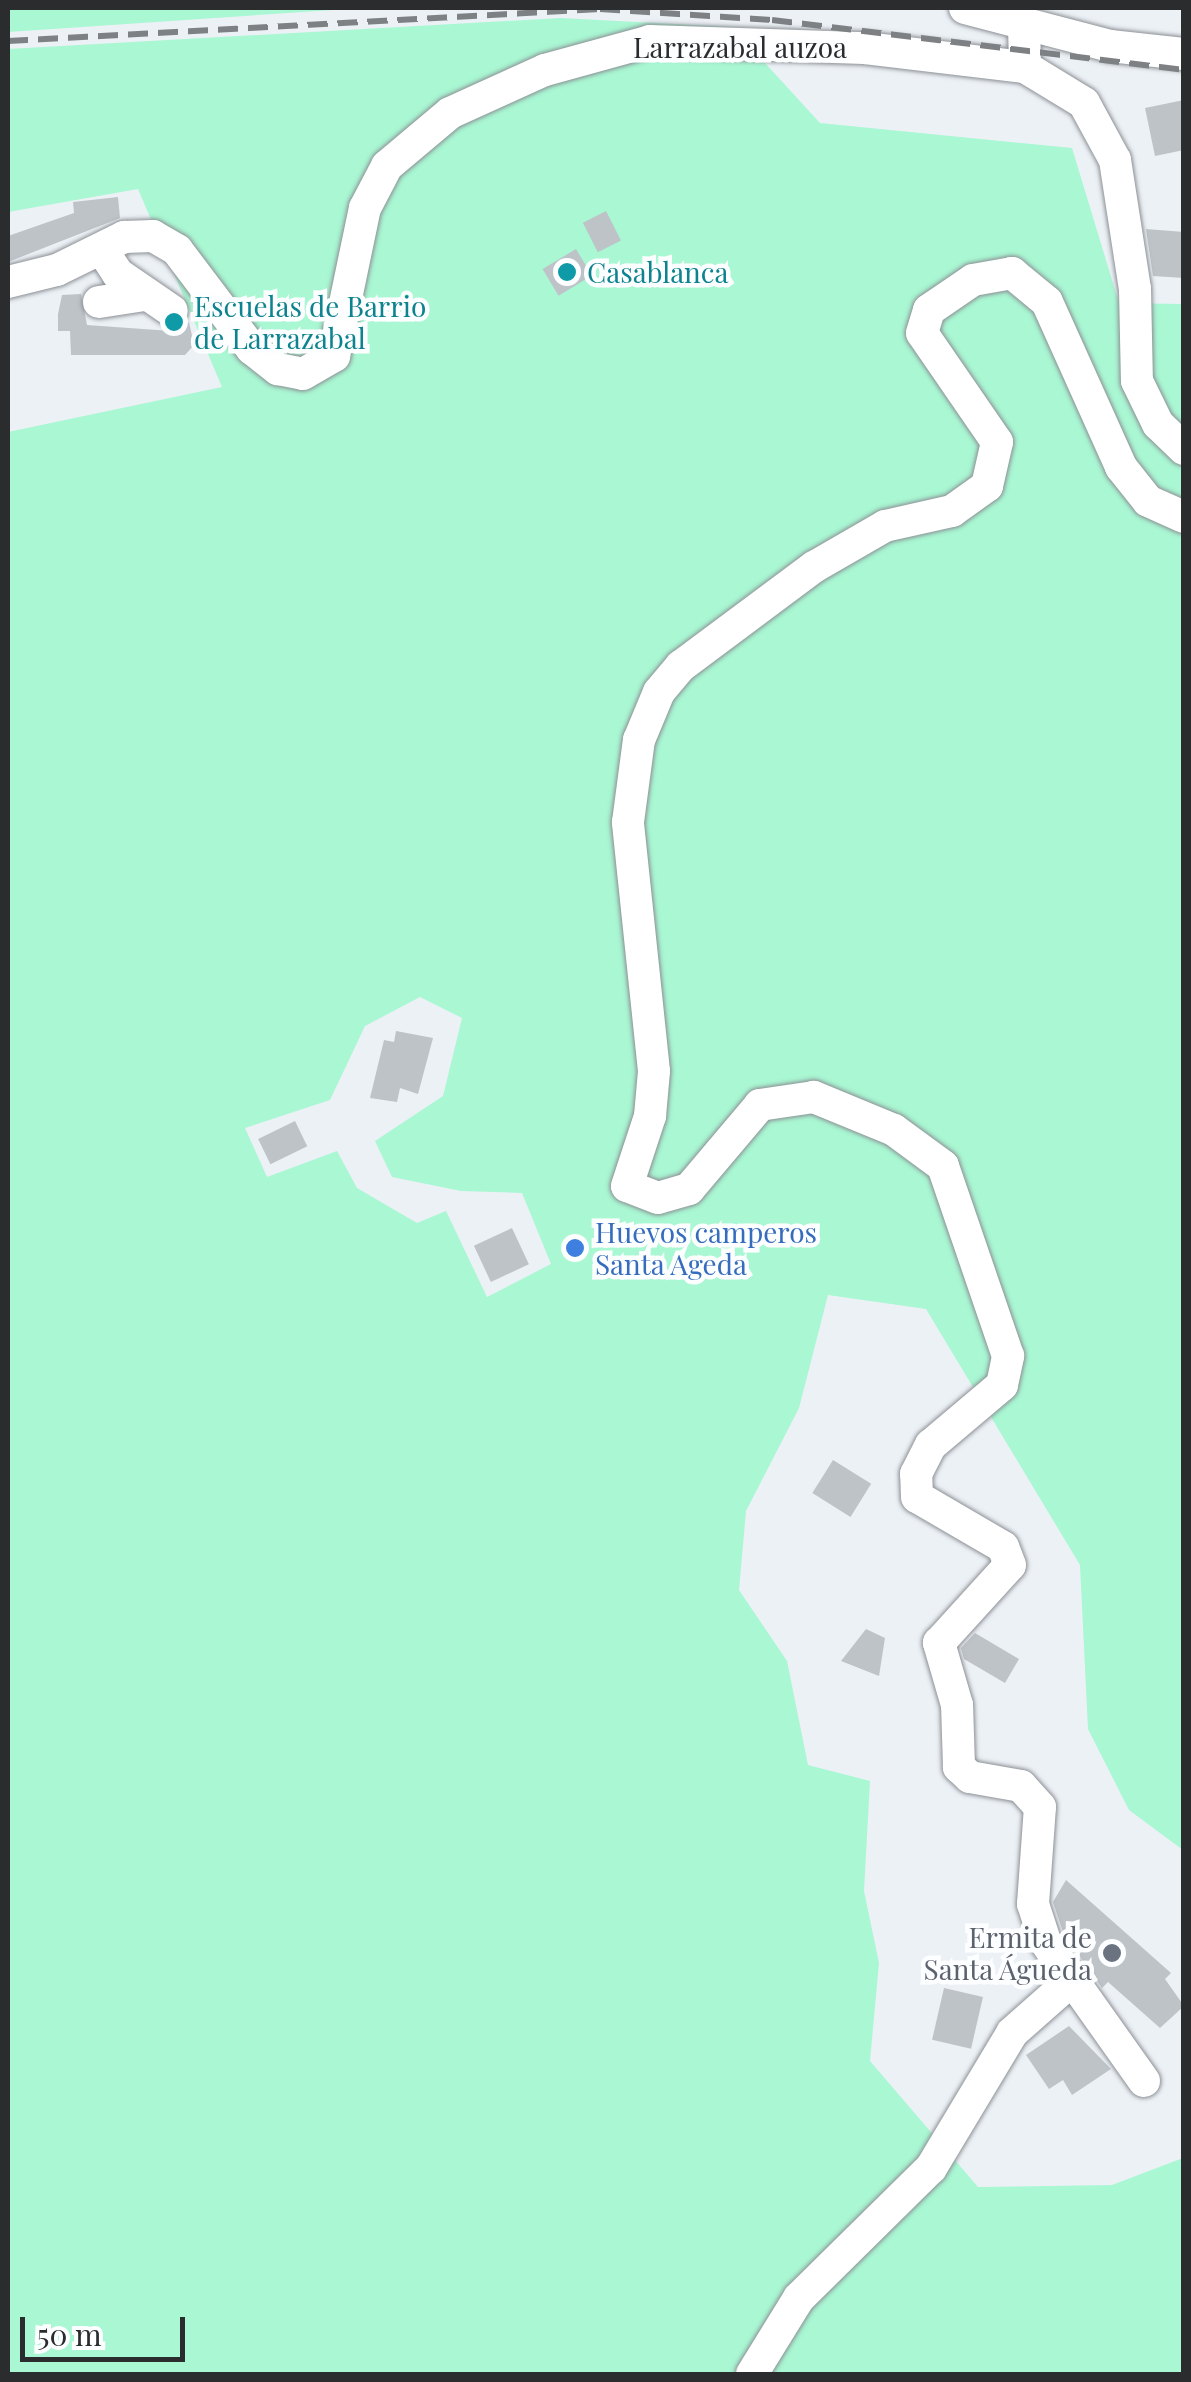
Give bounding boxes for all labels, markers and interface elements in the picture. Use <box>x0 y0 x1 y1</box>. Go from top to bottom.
street label: Larrazabal auzoa <box>633 30 847 64</box>
place label: Casablanca <box>587 255 728 289</box>
marker: Casablanca <box>556 261 578 283</box>
place label: Escuelas de Barrio de Larrazabal <box>194 289 426 355</box>
marker: Escuelas de Barrio de Larrazabal <box>163 311 185 333</box>
place label: Huevos camperos Santa Ageda <box>595 1215 817 1281</box>
marker: Huevos camperos Santa Ageda <box>564 1237 586 1259</box>
place label: Ermita de Santa Águeda <box>922 1920 1092 1986</box>
marker: Ermita de Santa Águeda <box>1101 1942 1123 1964</box>
scale bar <box>25 2297 190 2359</box>
text: 50 m <box>37 2314 102 2354</box>

